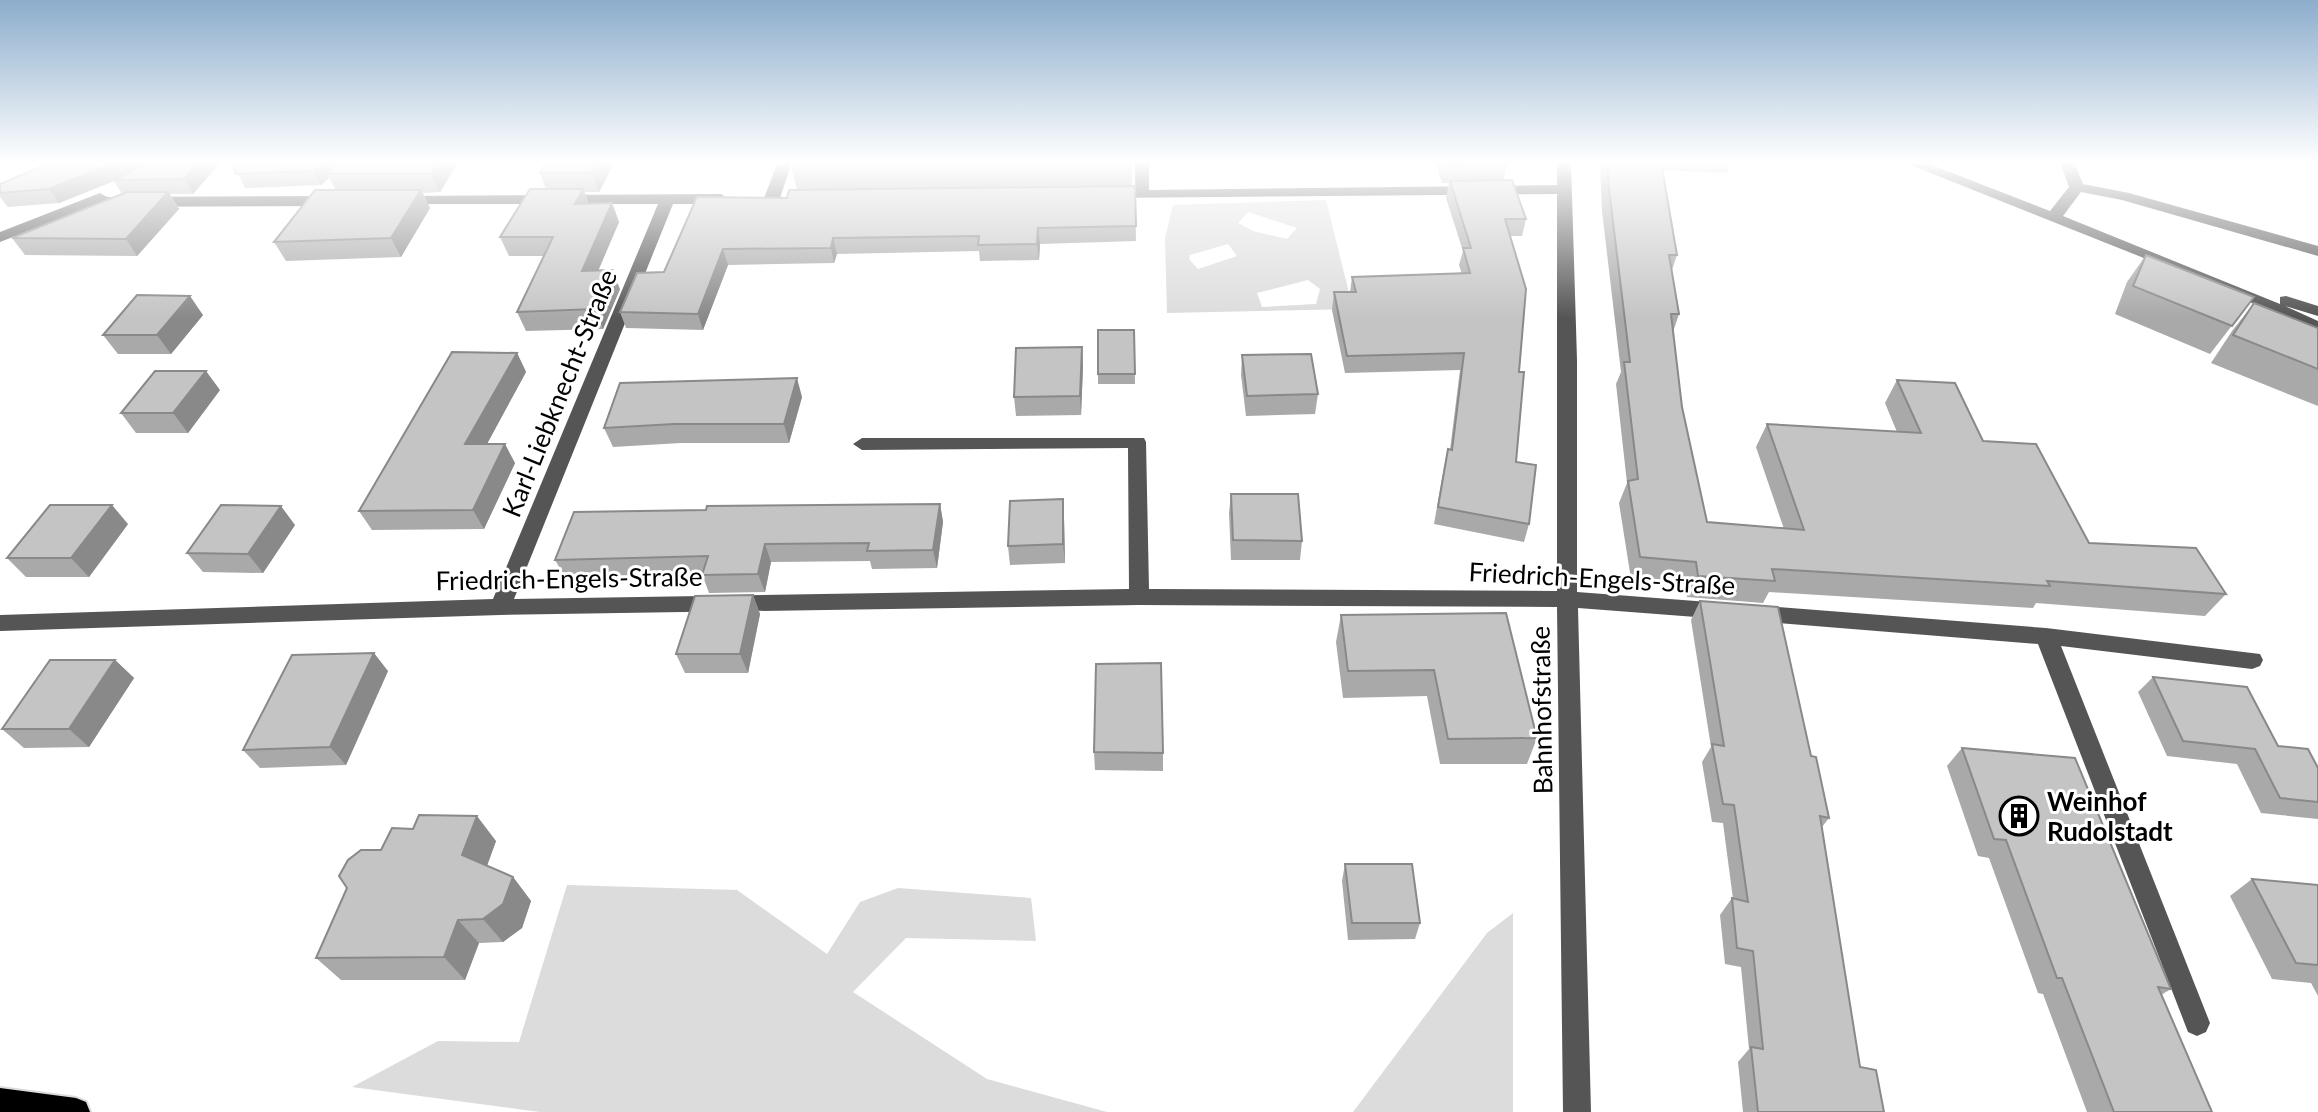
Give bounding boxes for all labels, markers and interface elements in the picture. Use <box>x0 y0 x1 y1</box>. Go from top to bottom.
street label: Karl-Liebknecht-Straße <box>495 265 623 521</box>
street label: Friedrich-Engels-Straße <box>1468 555 1736 601</box>
street label: Friedrich-Engels-Straße <box>435 560 703 596</box>
street label: Bahnhofstraße <box>1524 626 1558 794</box>
place label: Weinhof Rudolstadt <box>2047 785 2173 847</box>
building icon: Weinhof Rudolstadt <box>1998 795 2040 837</box>

